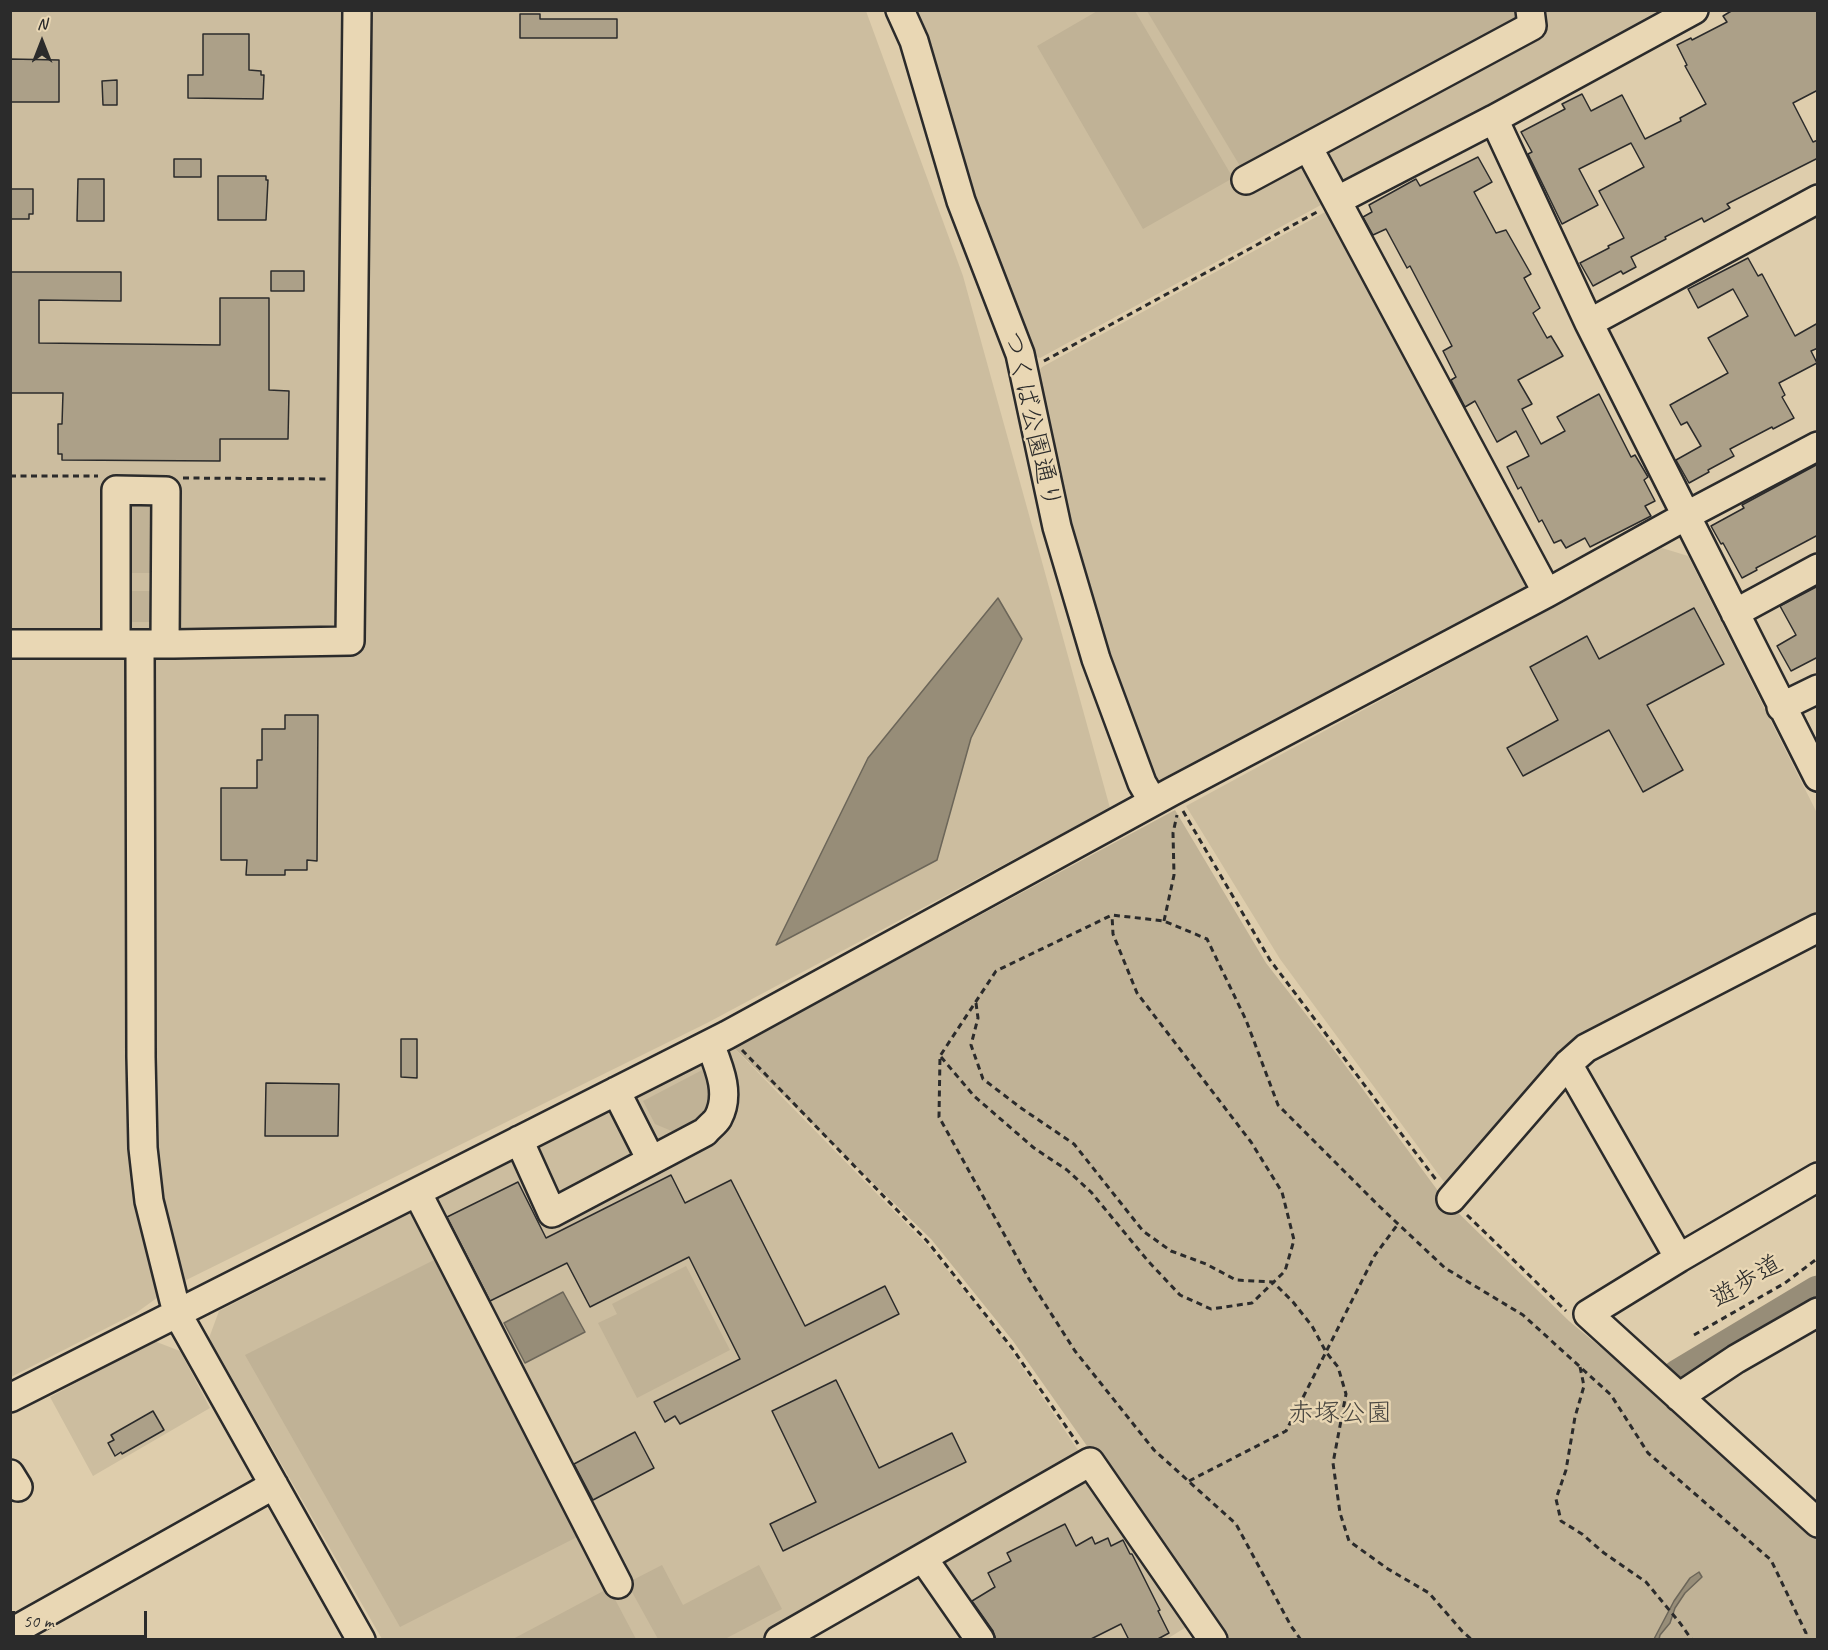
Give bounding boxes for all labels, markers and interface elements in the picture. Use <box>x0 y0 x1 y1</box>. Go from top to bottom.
north arrow <box>12 12 72 72</box>
text: N <box>37 14 47 34</box>
street label: つくば公園通り <box>995 328 1067 512</box>
street label: 遊歩道 <box>1706 1249 1788 1315</box>
park label: 赤塚公園 <box>1288 1398 1392 1430</box>
scale bar <box>15 1599 150 1637</box>
text: 50 m <box>23 1610 54 1632</box>

